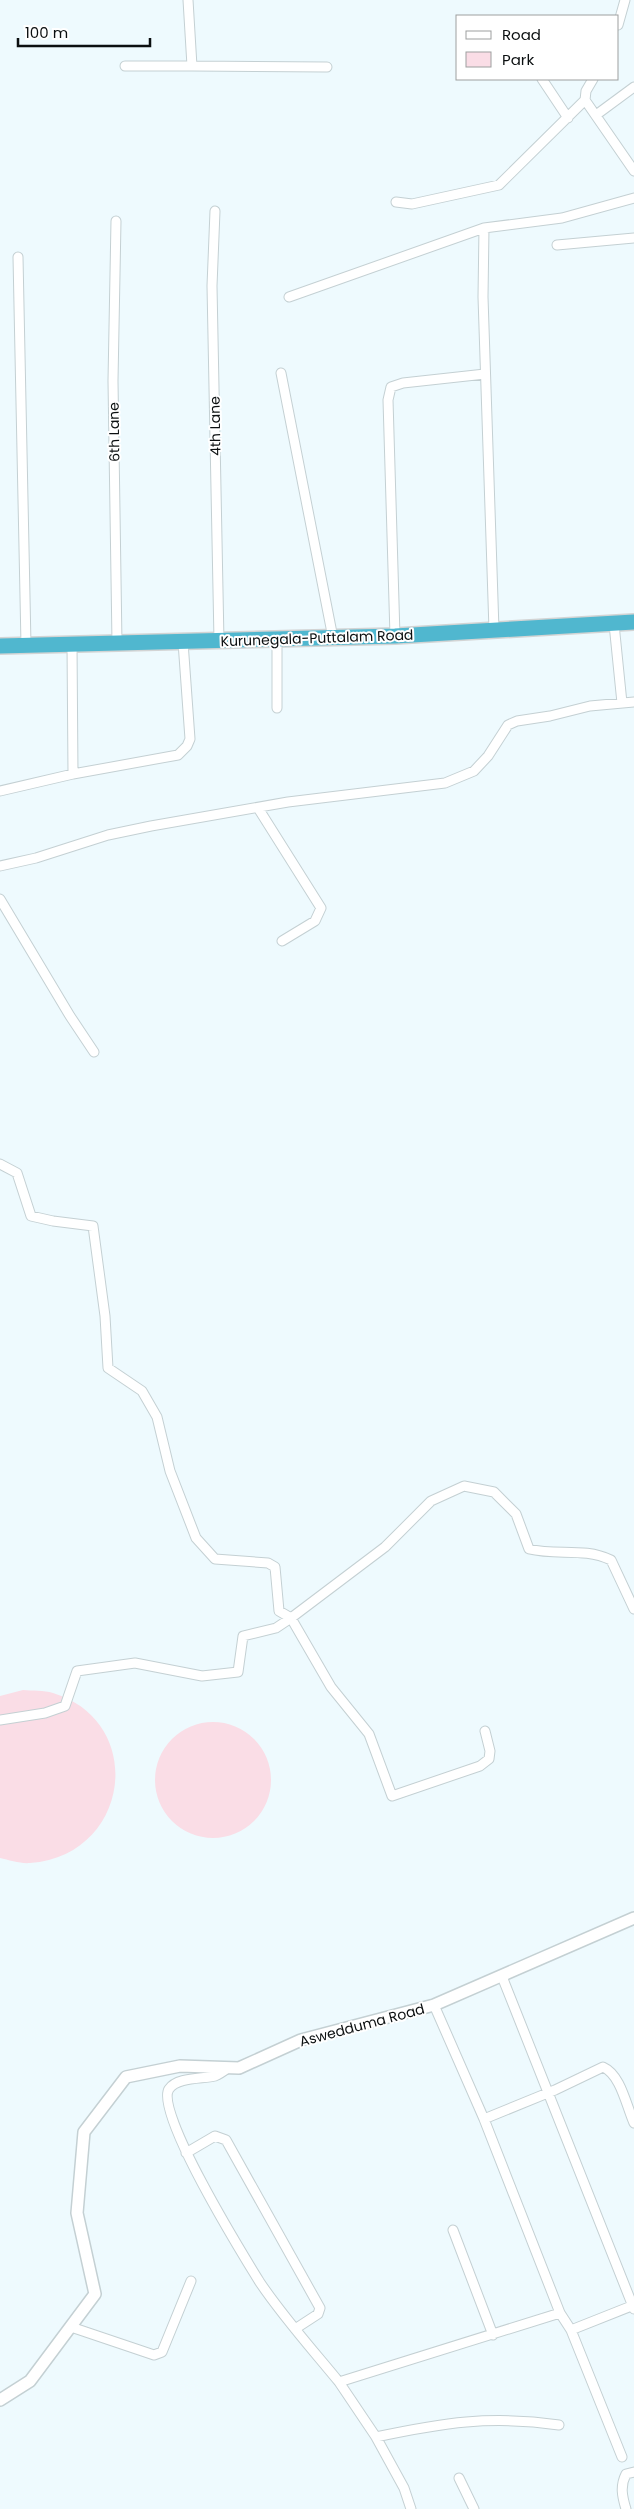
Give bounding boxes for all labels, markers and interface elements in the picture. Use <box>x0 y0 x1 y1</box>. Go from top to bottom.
scale bar <box>18 15 150 47</box>
legend <box>456 15 619 80</box>
text: 100 m <box>25 22 68 43</box>
text: Road <box>502 24 541 45</box>
text: Park <box>502 49 534 70</box>
street label: 4th Lane <box>204 396 226 456</box>
street label: 6th Lane <box>103 402 125 462</box>
street label: Kurunegala-Puttalam Road <box>220 625 414 651</box>
street label: Aswedduma Road <box>297 1999 427 2051</box>

